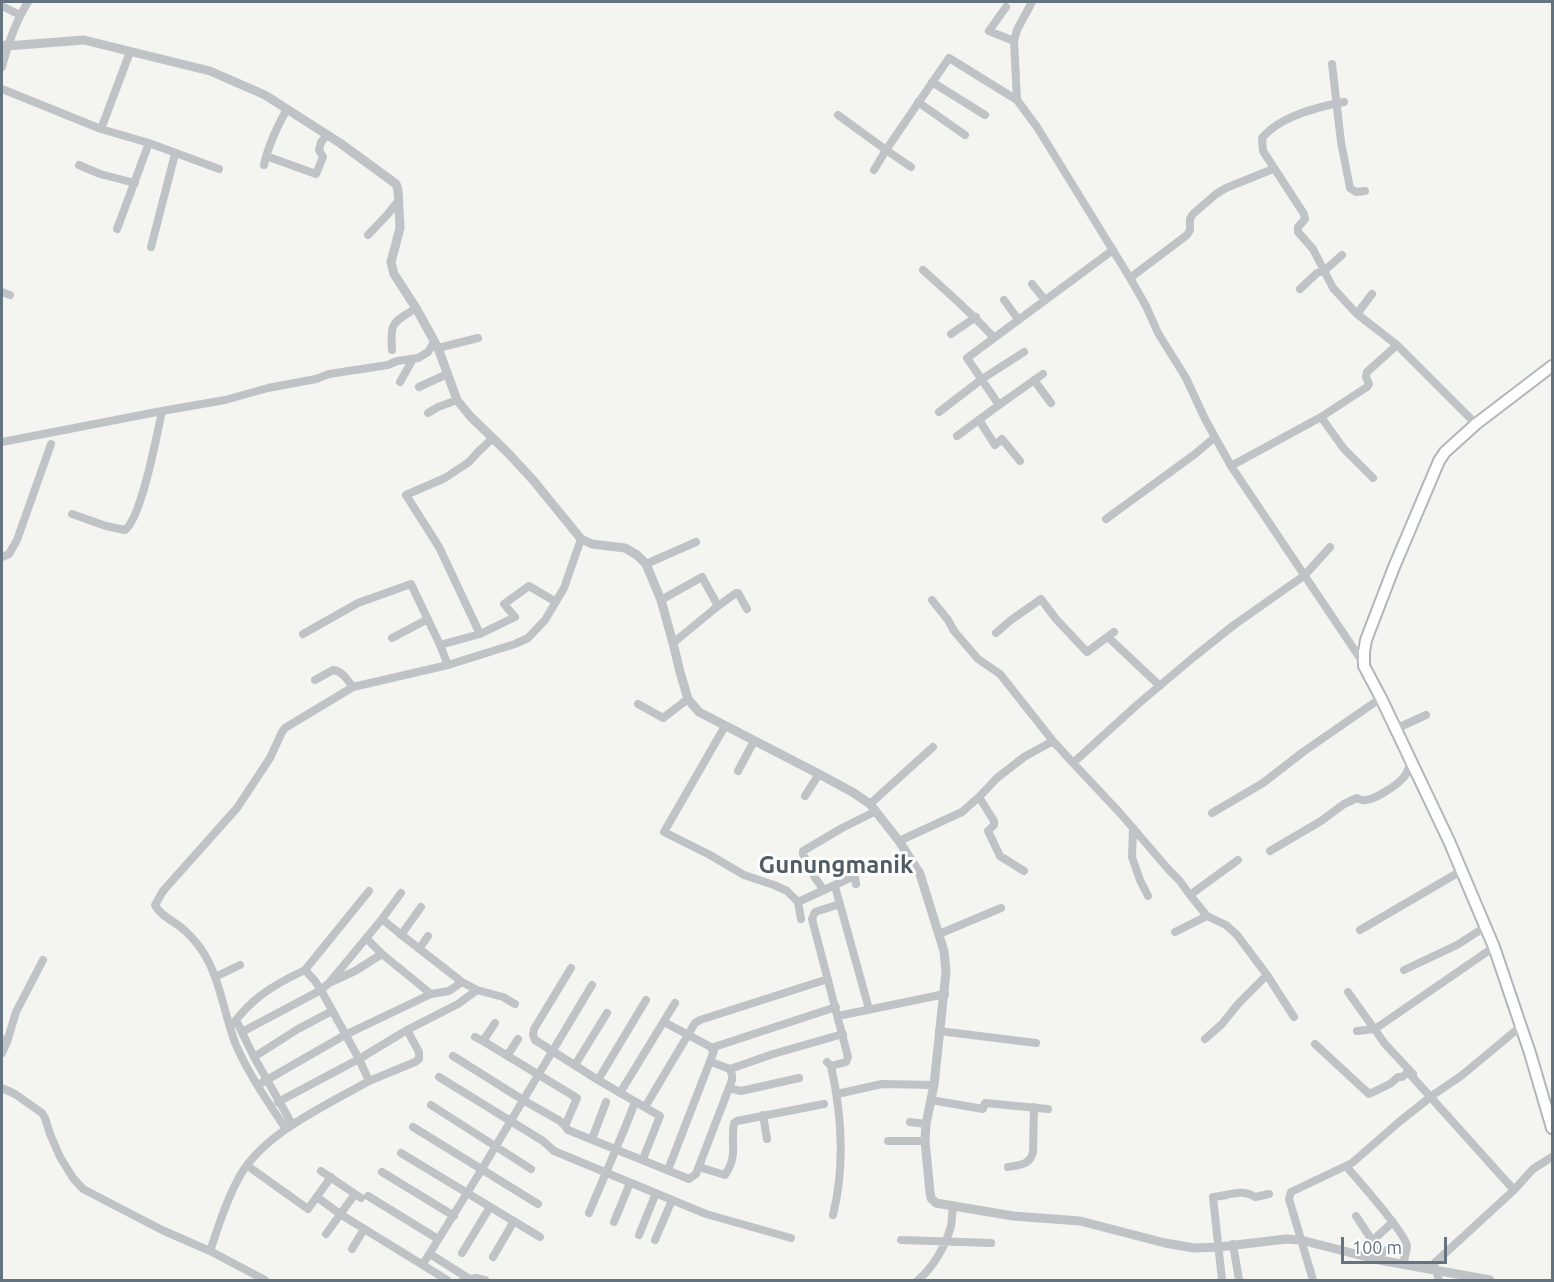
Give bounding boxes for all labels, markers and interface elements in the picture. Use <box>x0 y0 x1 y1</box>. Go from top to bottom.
district label: Gunungmanik <box>759 851 913 879</box>
scale bar <box>1344 1225 1450 1263</box>
text: 100 m <box>1352 1237 1402 1257</box>

